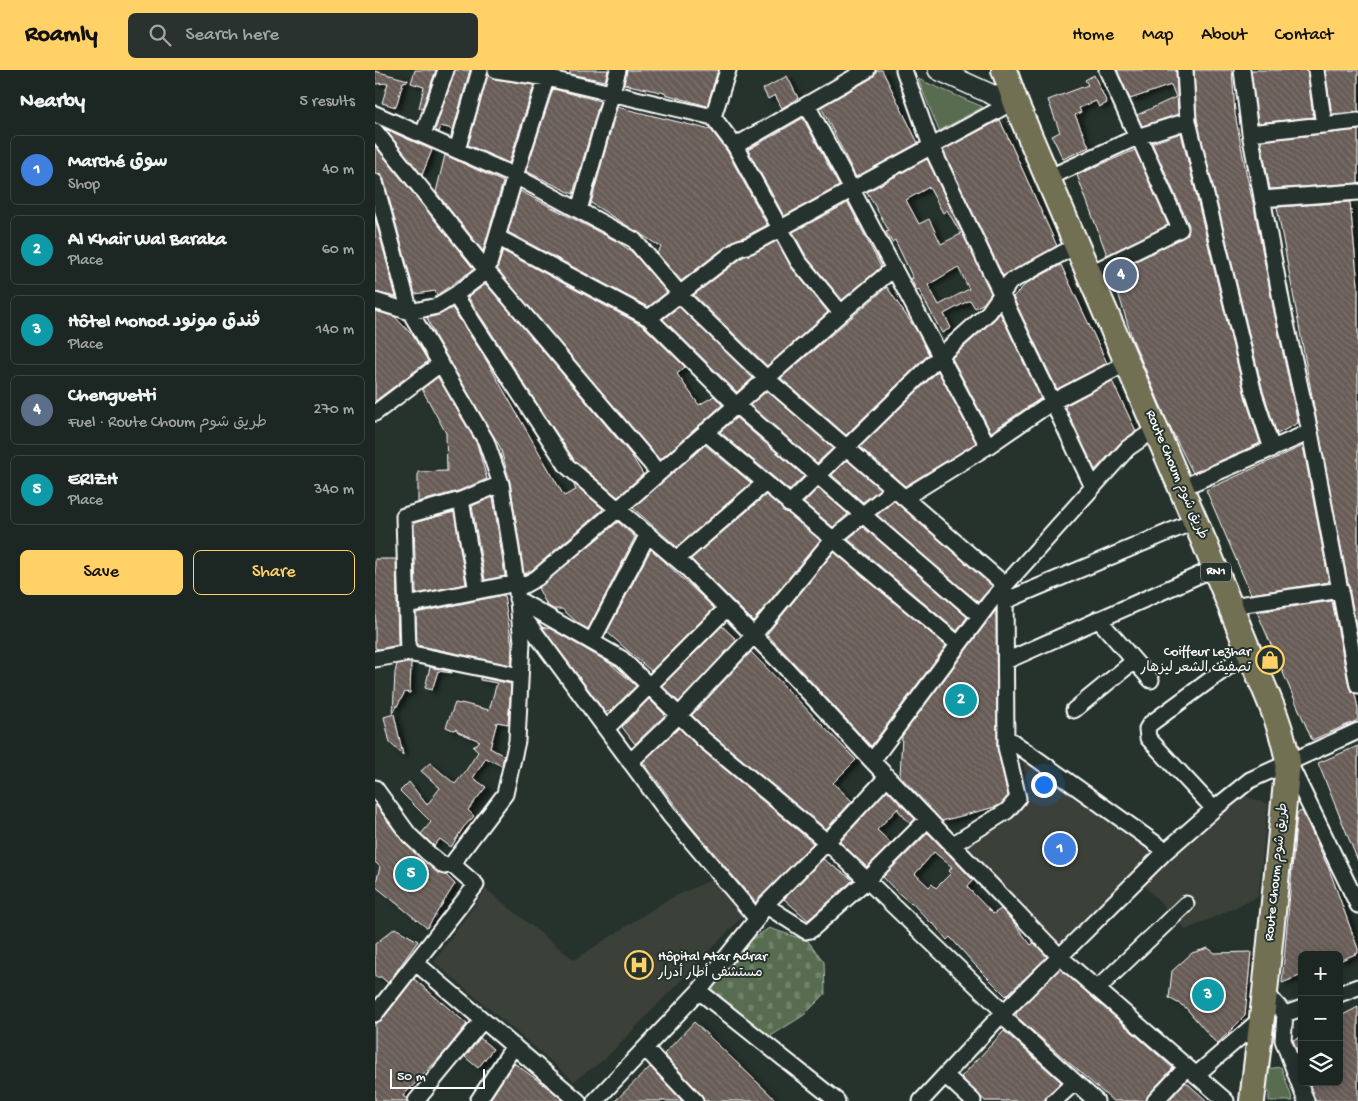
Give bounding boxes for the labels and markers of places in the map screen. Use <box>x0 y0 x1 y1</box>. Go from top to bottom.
pin: 4 <box>1105 256 1137 294</box>
place label: Coiffeur Lezhar تصفيف الشعر ليزهار <box>1139 644 1252 677</box>
shop icon: Coiffeur Lezhar تصفيف الشعر ليزهار <box>1255 645 1285 675</box>
pin: 2 <box>945 681 977 719</box>
pin: 1 <box>1044 830 1076 868</box>
pin: 5 <box>395 855 427 893</box>
place label: Hôpital Atar Adrar مستشفى أطار أدرار <box>657 949 768 982</box>
hospital icon: Hôpital Atar Adrar مستشفى أطار أدرار <box>624 950 654 980</box>
pin: 3 <box>1192 976 1224 1014</box>

